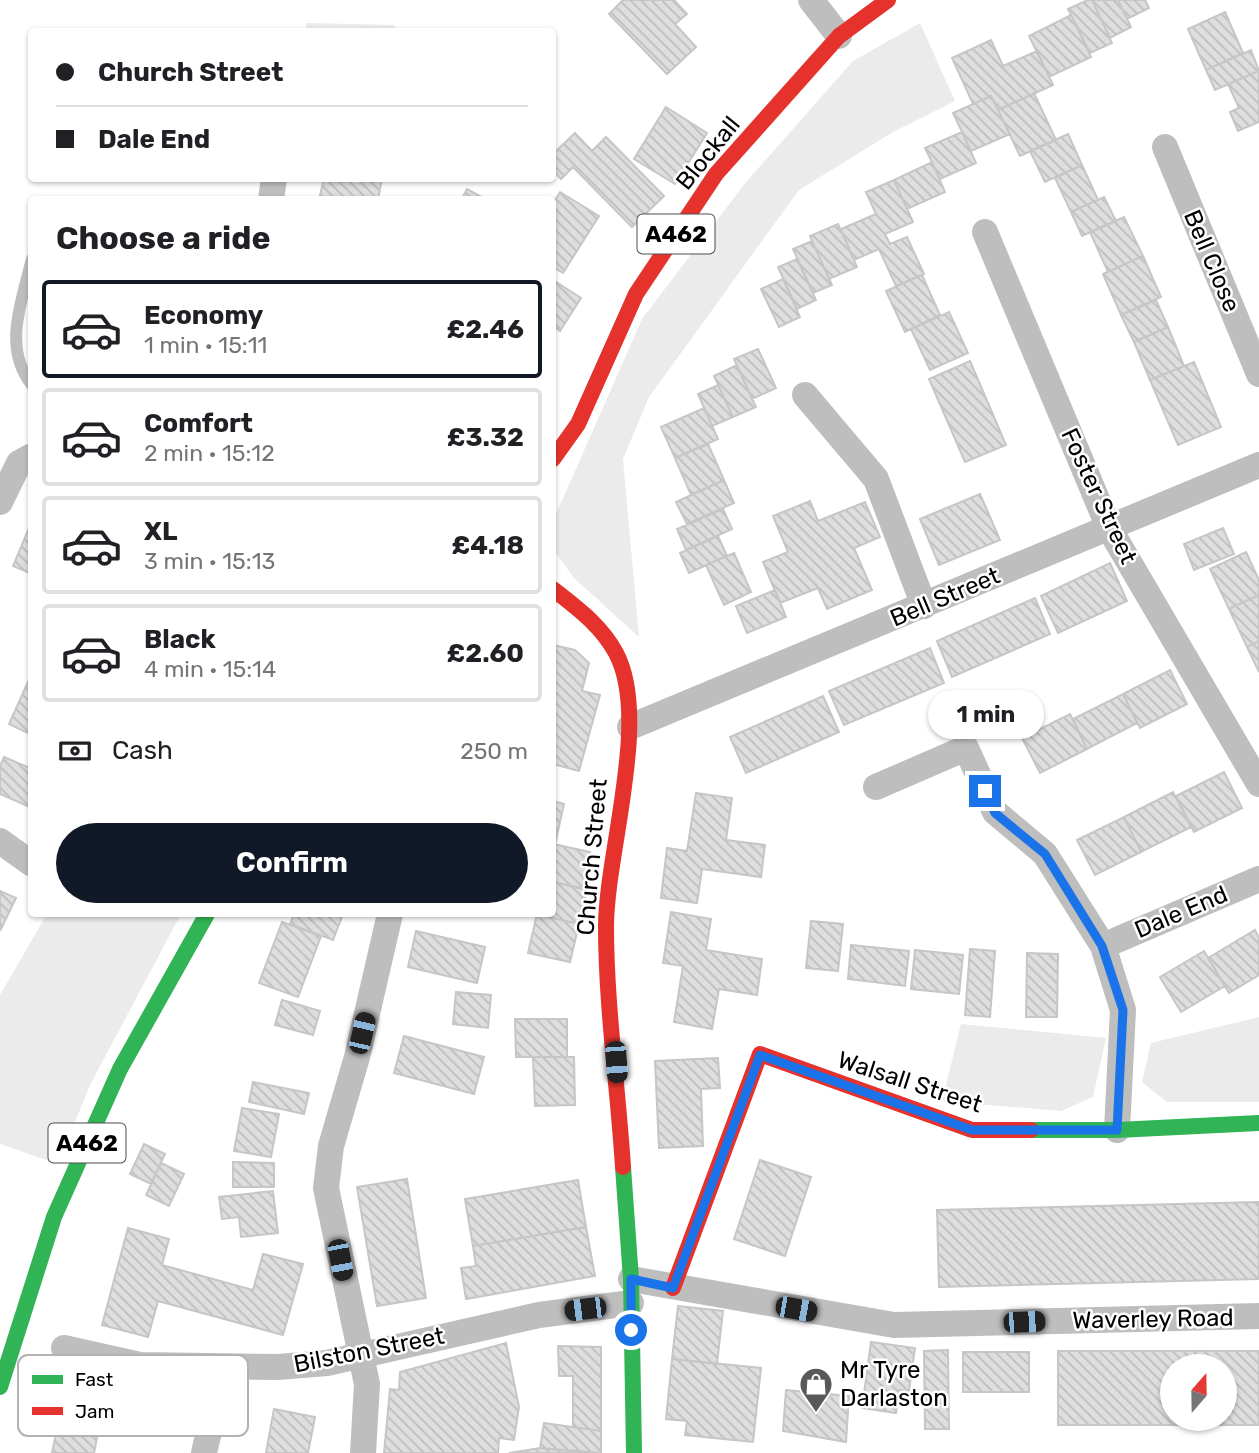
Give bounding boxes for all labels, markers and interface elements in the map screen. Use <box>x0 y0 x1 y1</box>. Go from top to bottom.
text: Church Street <box>98 57 283 88</box>
street label: Blockall <box>670 111 746 195</box>
text: Dale End <box>98 124 210 155</box>
street label: Bell Close <box>1178 206 1246 316</box>
road number: A462 <box>638 215 714 254</box>
text: Choose a ride <box>56 219 270 257</box>
icon: car <box>60 298 123 361</box>
text: Economy <box>144 300 263 331</box>
text: £2.46 <box>446 314 524 345</box>
text: 1 min · 15:11 <box>144 331 267 359</box>
icon: car <box>60 406 123 469</box>
text: Comfort <box>144 408 253 439</box>
text: £3.32 <box>447 422 524 453</box>
street label: Foster Street <box>1055 424 1143 568</box>
text: 2 min · 15:12 <box>144 439 275 467</box>
icon: car <box>60 514 123 577</box>
text: XL <box>144 516 177 547</box>
text: £4.18 <box>451 530 524 561</box>
text: 3 min · 15:13 <box>144 547 275 575</box>
street label: Bell Street <box>886 561 1004 633</box>
icon: car <box>60 622 123 685</box>
text: Black <box>144 624 216 655</box>
text: £2.60 <box>447 638 524 669</box>
text: 4 min · 15:14 <box>144 655 276 683</box>
callout: 1 min <box>927 690 1043 738</box>
text: 1 min <box>957 700 1015 728</box>
icon: cash <box>56 732 94 770</box>
text: Cash <box>112 735 173 766</box>
text: 250 m <box>460 737 528 765</box>
route end <box>969 775 1001 807</box>
street label: Church Street <box>571 778 613 936</box>
button: Confirm <box>56 823 528 903</box>
street label: Dale End <box>1130 880 1232 944</box>
car <box>348 1010 377 1056</box>
car <box>605 1040 628 1084</box>
street label: Walsall Street <box>834 1045 986 1119</box>
road number: A462 <box>48 1124 126 1162</box>
car <box>326 1237 355 1283</box>
car <box>774 1295 819 1323</box>
car <box>563 1296 608 1322</box>
street label: Waverley Road <box>1072 1304 1234 1334</box>
car <box>1003 1311 1046 1333</box>
route start <box>615 1314 647 1346</box>
street label: Bilston Street <box>291 1322 447 1378</box>
north arrow <box>1160 1354 1237 1432</box>
map controls <box>1160 1354 1237 1431</box>
legend <box>18 1355 248 1436</box>
place label: Mr Tyre Darlaston <box>840 1356 948 1412</box>
shop icon: Mr Tyre Darlaston <box>797 1365 835 1414</box>
text: Fast <box>75 1368 114 1391</box>
text: Jam <box>75 1400 114 1423</box>

